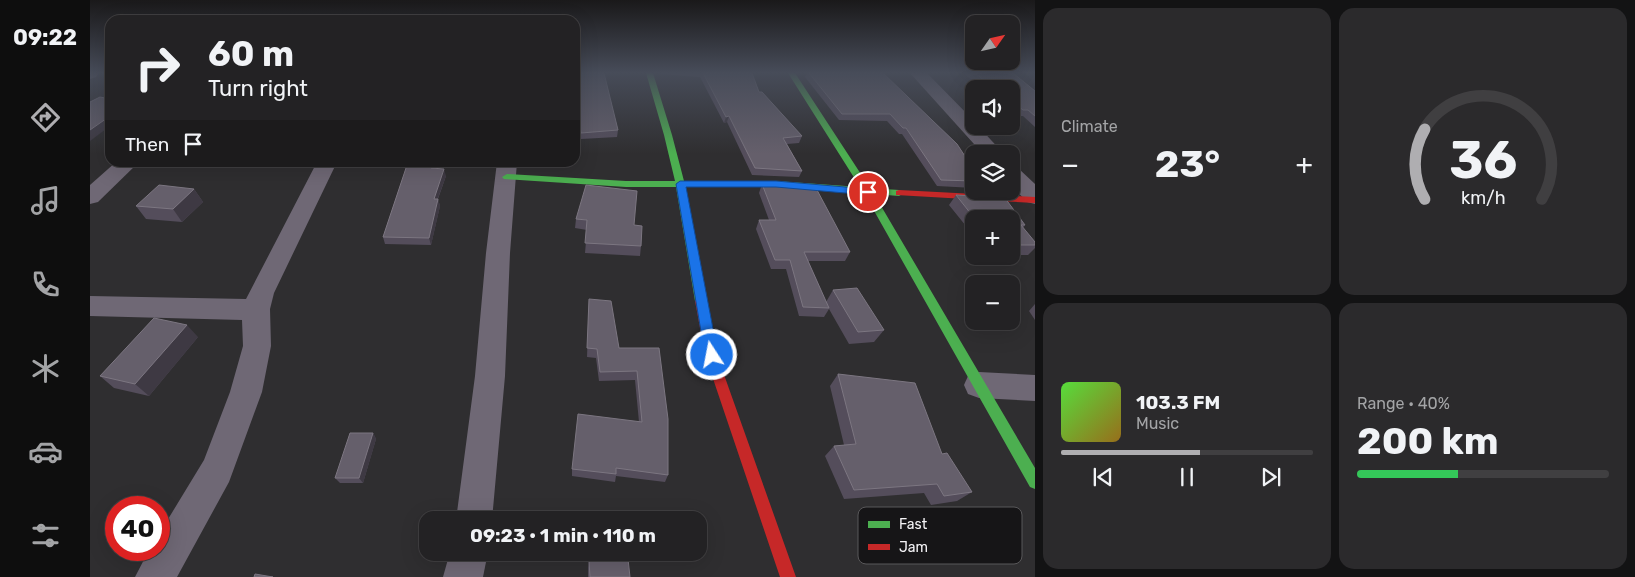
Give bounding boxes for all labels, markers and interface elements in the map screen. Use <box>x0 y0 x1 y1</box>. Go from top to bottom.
north arrow <box>965 15 1020 70</box>
map controls <box>965 15 1020 330</box>
text: 09:22 <box>13 24 77 51</box>
text: 60 m <box>208 33 294 75</box>
icon: right <box>125 35 190 100</box>
text: Turn right <box>208 75 308 102</box>
button: sound <box>965 80 1020 135</box>
icon: directions <box>28 100 63 135</box>
text: Climate <box>1061 117 1118 136</box>
text: 36 <box>1449 129 1517 191</box>
icon: arrive <box>179 130 207 158</box>
text: Then <box>125 133 169 156</box>
text: 23° <box>1155 141 1220 187</box>
button: layers <box>965 145 1020 200</box>
text: − <box>1061 148 1079 181</box>
text: + <box>1296 148 1313 181</box>
pin <box>847 171 889 213</box>
icon: arrive <box>854 178 882 206</box>
icon: music <box>28 183 63 218</box>
text: km/h <box>1461 187 1505 208</box>
button: + <box>965 210 1020 265</box>
icon: phone <box>28 267 63 302</box>
button: − <box>965 275 1020 330</box>
position arrow <box>685 328 737 380</box>
icon: climate <box>28 351 63 386</box>
text: 103.3 FM <box>1136 391 1220 414</box>
text: Range · 40% <box>1357 394 1450 413</box>
text: Music <box>1136 414 1179 433</box>
text: 200 km <box>1357 418 1499 464</box>
icon: car <box>28 434 63 469</box>
icon: previous <box>1089 463 1117 491</box>
icon: pause <box>1173 463 1201 491</box>
icon: next <box>1257 463 1285 491</box>
speed limit sign: 40 <box>105 496 170 561</box>
legend <box>858 507 1022 564</box>
text: Fast <box>899 516 928 533</box>
icon: filters <box>28 518 63 553</box>
text: 09:23 · 1 min · 110 m <box>470 524 656 547</box>
text: Jam <box>899 539 928 556</box>

